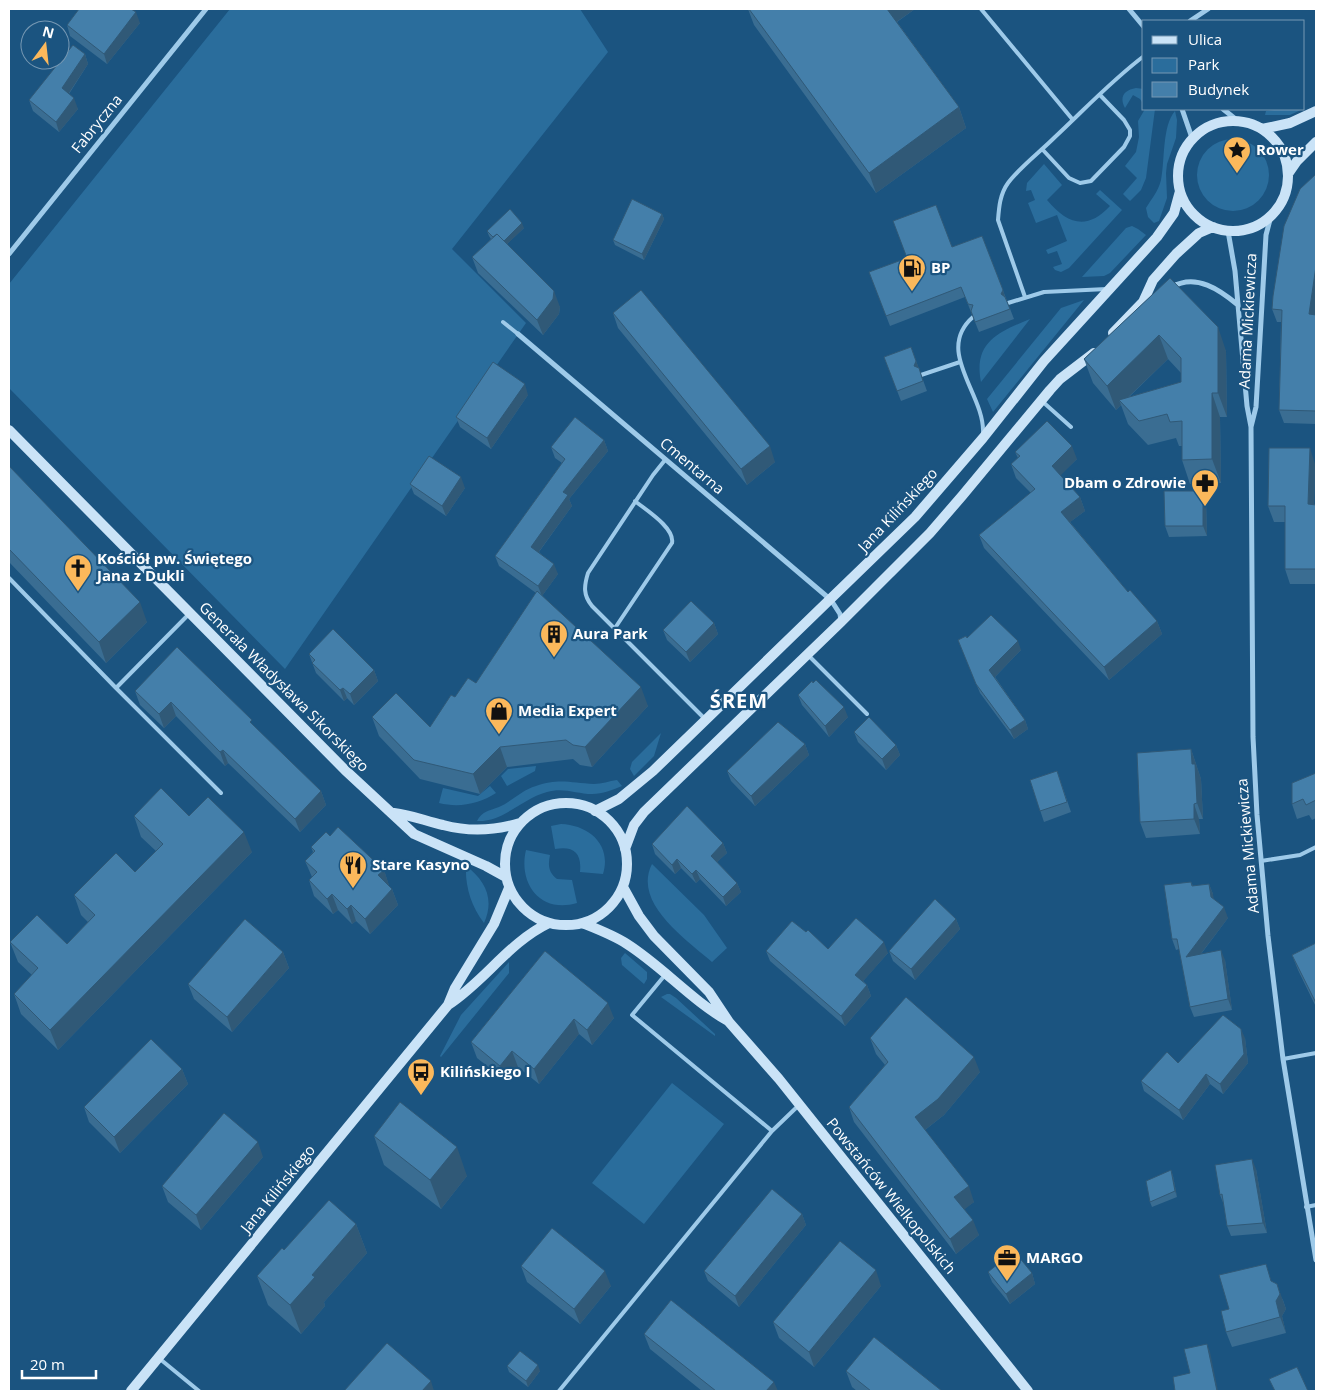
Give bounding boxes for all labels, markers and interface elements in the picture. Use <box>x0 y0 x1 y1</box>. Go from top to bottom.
north arrow <box>20 20 70 70</box>
legend <box>1142 20 1305 110</box>
text: N <box>41 21 56 43</box>
text: Ulica <box>1188 29 1222 49</box>
text: Park <box>1188 54 1219 74</box>
text: Budynek <box>1188 79 1249 99</box>
street label: Fabryczna <box>66 90 126 157</box>
place icon: Rower <box>1222 135 1252 174</box>
place label: Rower <box>1256 139 1304 159</box>
fuel station icon: BP <box>897 253 927 292</box>
street label: Adama Mickiewicza <box>1233 253 1261 389</box>
place label: BP <box>931 257 951 277</box>
street label: Cmentarna <box>656 432 729 498</box>
street label: Jana Kilińskiego <box>852 463 941 557</box>
pharmacy icon: Dbam o Zdrowie <box>1190 468 1220 507</box>
place label: Dbam o Zdrowie <box>1064 472 1186 492</box>
place label: Kościół pw. Świętego Jana z Dukli <box>95 548 252 585</box>
church icon: Kościół pw. Świętego Jana z Dukli <box>63 553 93 592</box>
street label: Generała Władysława Sikorskiego <box>195 597 374 776</box>
building icon: Aura Park <box>539 619 569 658</box>
place label: Aura Park <box>573 623 648 643</box>
district label: ŚREM <box>710 687 768 714</box>
shop icon: Media Expert <box>484 696 514 735</box>
place label: Media Expert <box>518 700 617 720</box>
street label: Adama Mickiewicza <box>1231 778 1263 915</box>
restaurant icon: Stare Kasyno <box>338 850 368 889</box>
place label: Stare Kasyno <box>372 854 470 874</box>
bus stop icon: Kilińskiego I <box>406 1057 436 1096</box>
place label: Kilińskiego I <box>440 1061 530 1081</box>
street label: Powstańców Wielkopolskich <box>823 1113 961 1278</box>
street label: Jana Kilińskiego <box>234 1140 319 1238</box>
office icon: MARGO <box>992 1243 1022 1282</box>
place label: MARGO <box>1026 1247 1083 1267</box>
scale bar <box>22 1348 96 1380</box>
text: 20 m <box>30 1354 65 1374</box>

